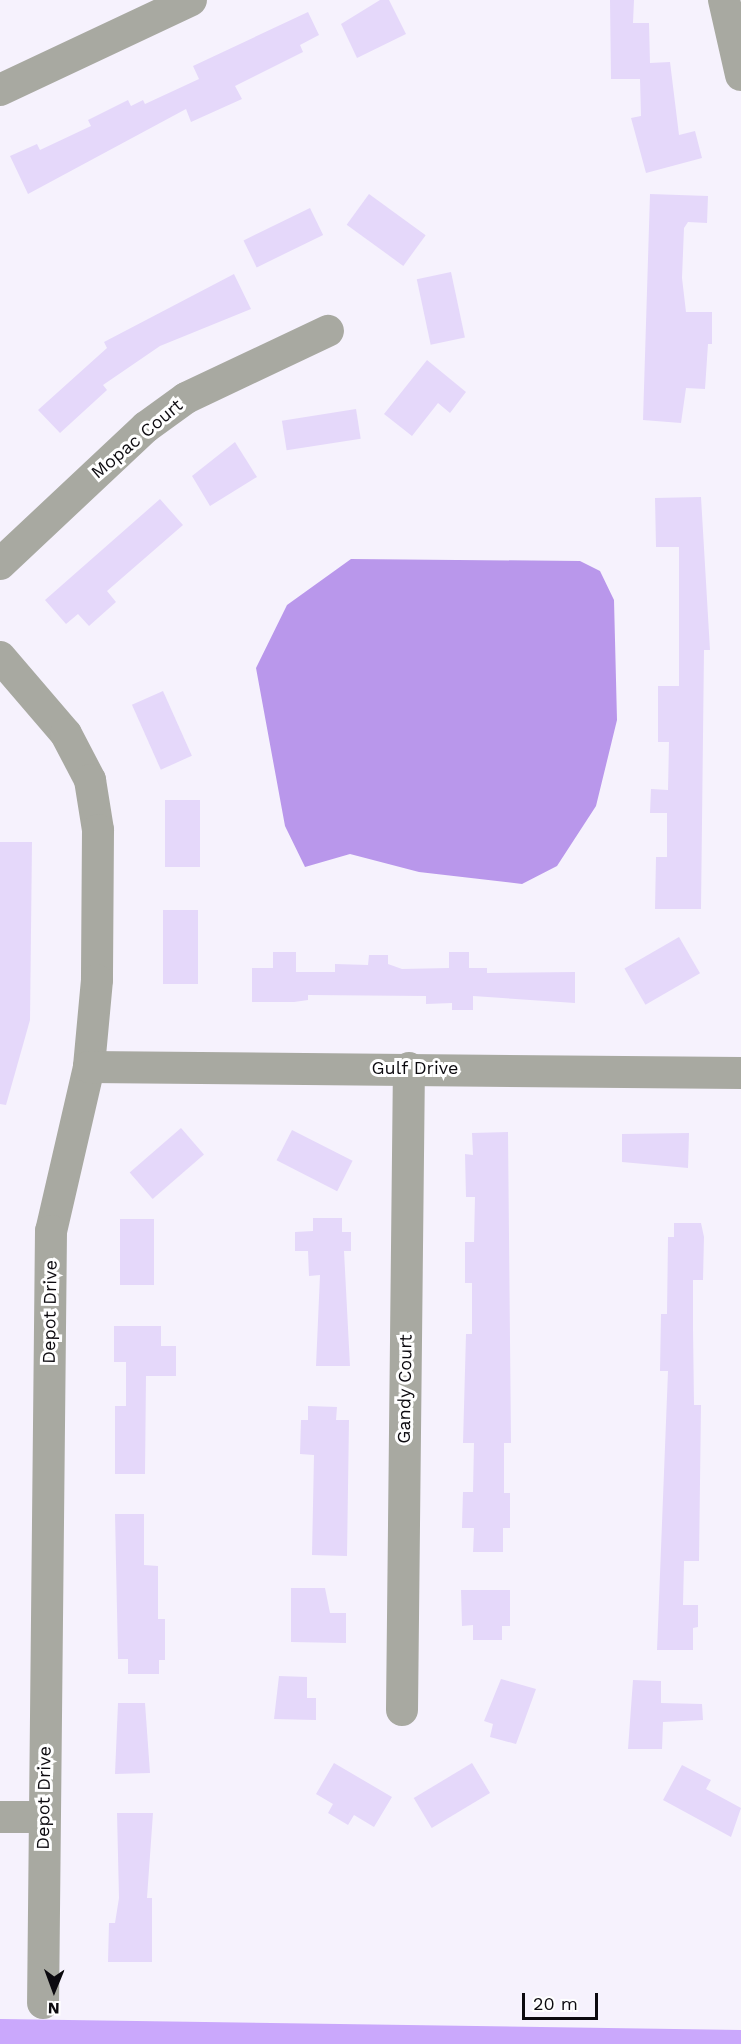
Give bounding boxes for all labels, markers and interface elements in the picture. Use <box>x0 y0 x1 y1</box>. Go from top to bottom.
street label: Mopac Court <box>87 395 187 483</box>
street label: Gulf Drive <box>371 1057 459 1079</box>
street label: Depot Drive <box>38 1260 62 1364</box>
street label: Gandy Court <box>393 1334 417 1444</box>
street label: Depot Drive <box>32 1746 56 1850</box>
north arrow <box>24 1960 84 2020</box>
scale bar <box>525 1981 602 2019</box>
text: 20 m <box>533 1993 578 2014</box>
text: N <box>48 1999 60 2018</box>

